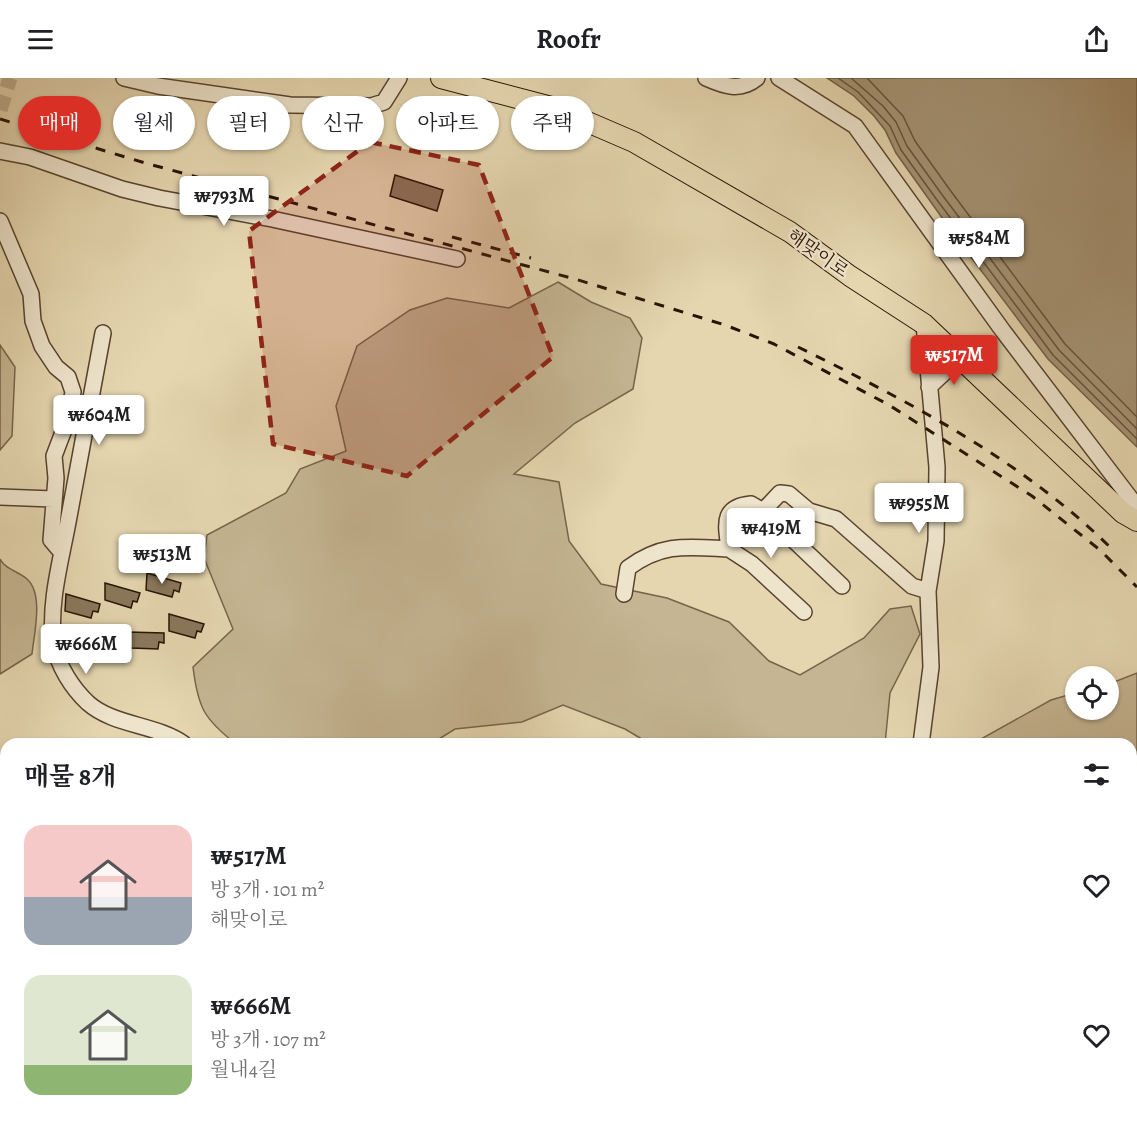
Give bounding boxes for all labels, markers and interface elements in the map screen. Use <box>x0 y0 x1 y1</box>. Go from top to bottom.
text: Roofr <box>536 21 601 57</box>
icon: menu <box>24 23 57 56</box>
icon: share <box>1080 23 1113 56</box>
chip: 매매 <box>18 96 101 150</box>
chip: 월세 <box>113 96 195 150</box>
chip: 필터 <box>207 96 290 150</box>
chip: 신규 <box>302 96 384 150</box>
chip: 아파트 <box>396 96 499 150</box>
chip: 주택 <box>511 96 594 150</box>
pin: ₩793M <box>182 176 266 227</box>
text: ₩793M <box>193 182 255 209</box>
pin: ₩584M <box>937 218 1021 269</box>
street label: 해맞이로 <box>783 223 853 283</box>
text: ₩584M <box>948 224 1010 251</box>
pin: ₩517M <box>912 335 996 386</box>
text: ₩517M <box>925 341 983 368</box>
pin: ₩604M <box>57 395 141 446</box>
text: ₩604M <box>67 401 131 428</box>
pin: ₩955M <box>877 483 961 534</box>
text: ₩955M <box>889 489 949 516</box>
pin: ₩419M <box>729 508 813 559</box>
text: ₩419M <box>741 514 801 541</box>
pin: ₩513M <box>120 534 204 585</box>
text: ₩513M <box>133 540 191 567</box>
pin: ₩666M <box>44 624 128 675</box>
text: ₩666M <box>55 630 117 657</box>
map controls <box>1065 666 1119 720</box>
button: locate <box>1065 666 1119 720</box>
icon: filters <box>1080 758 1113 791</box>
text: 매물 8개 <box>24 759 116 794</box>
text: ₩517M <box>210 838 287 873</box>
icon: home <box>72 849 144 921</box>
icon: heart <box>1080 869 1113 902</box>
text: 방 3개 · 101 m² <box>210 876 324 903</box>
text: 해맞이로 <box>210 906 287 933</box>
text: ₩666M <box>210 988 291 1023</box>
icon: home <box>72 999 144 1071</box>
icon: heart <box>1080 1019 1113 1052</box>
text: 방 3개 · 107 m² <box>210 1026 326 1053</box>
text: 월내4길 <box>210 1056 277 1083</box>

